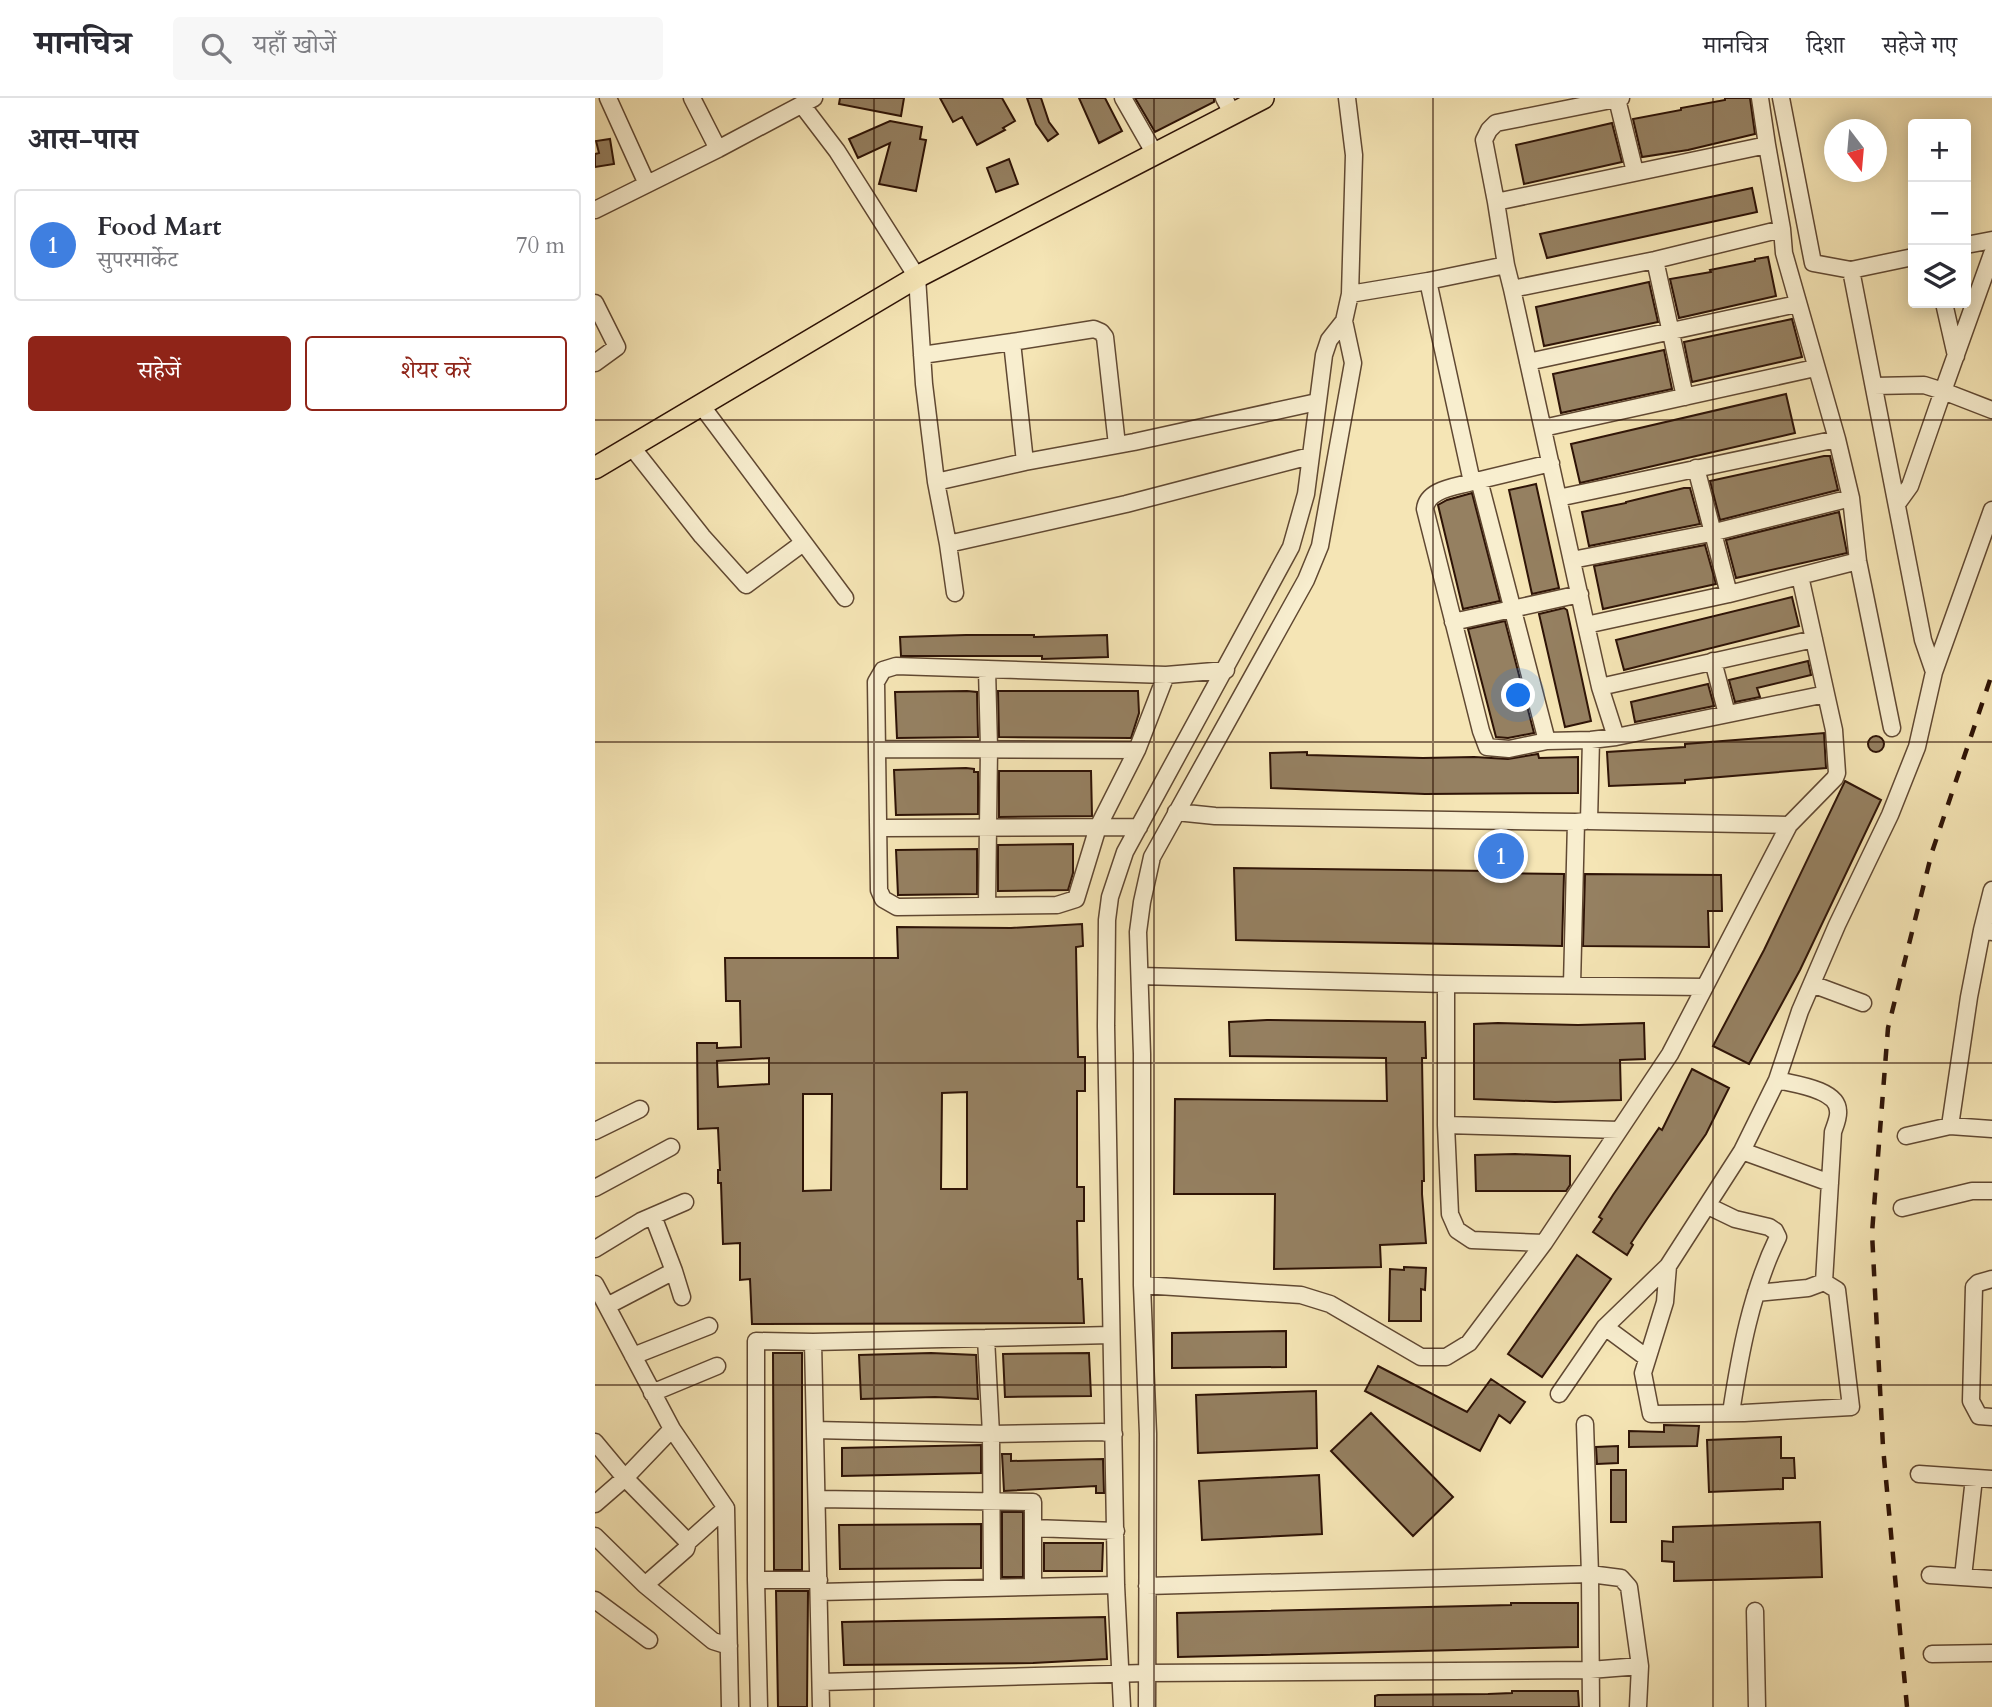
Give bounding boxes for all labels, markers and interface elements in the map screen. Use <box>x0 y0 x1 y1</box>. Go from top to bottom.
search box <box>173 17 663 80</box>
text: मानचित्र <box>35 21 131 66</box>
text: यहाँ खोजें <box>253 27 336 62</box>
icon: search <box>197 29 235 67</box>
text: मानचित्र <box>1703 29 1768 62</box>
text: दिशा <box>1806 29 1844 62</box>
text: सहेजे गए <box>1882 29 1957 62</box>
text: आस-पास <box>28 119 138 160</box>
north arrow <box>1824 119 1887 182</box>
map controls <box>1908 119 1971 308</box>
button: + <box>1908 119 1971 182</box>
button: − <box>1908 182 1971 245</box>
text: Food Mart <box>97 209 222 244</box>
text: 1 <box>47 230 59 261</box>
text: 70 m <box>516 230 565 261</box>
text: सुपरमार्केट <box>97 244 178 275</box>
button: layers <box>1908 245 1971 308</box>
button: सहेजें <box>28 336 291 411</box>
button: शेयर करें <box>305 336 567 411</box>
your location <box>1501 678 1535 712</box>
pin: 1 <box>1478 830 1524 882</box>

